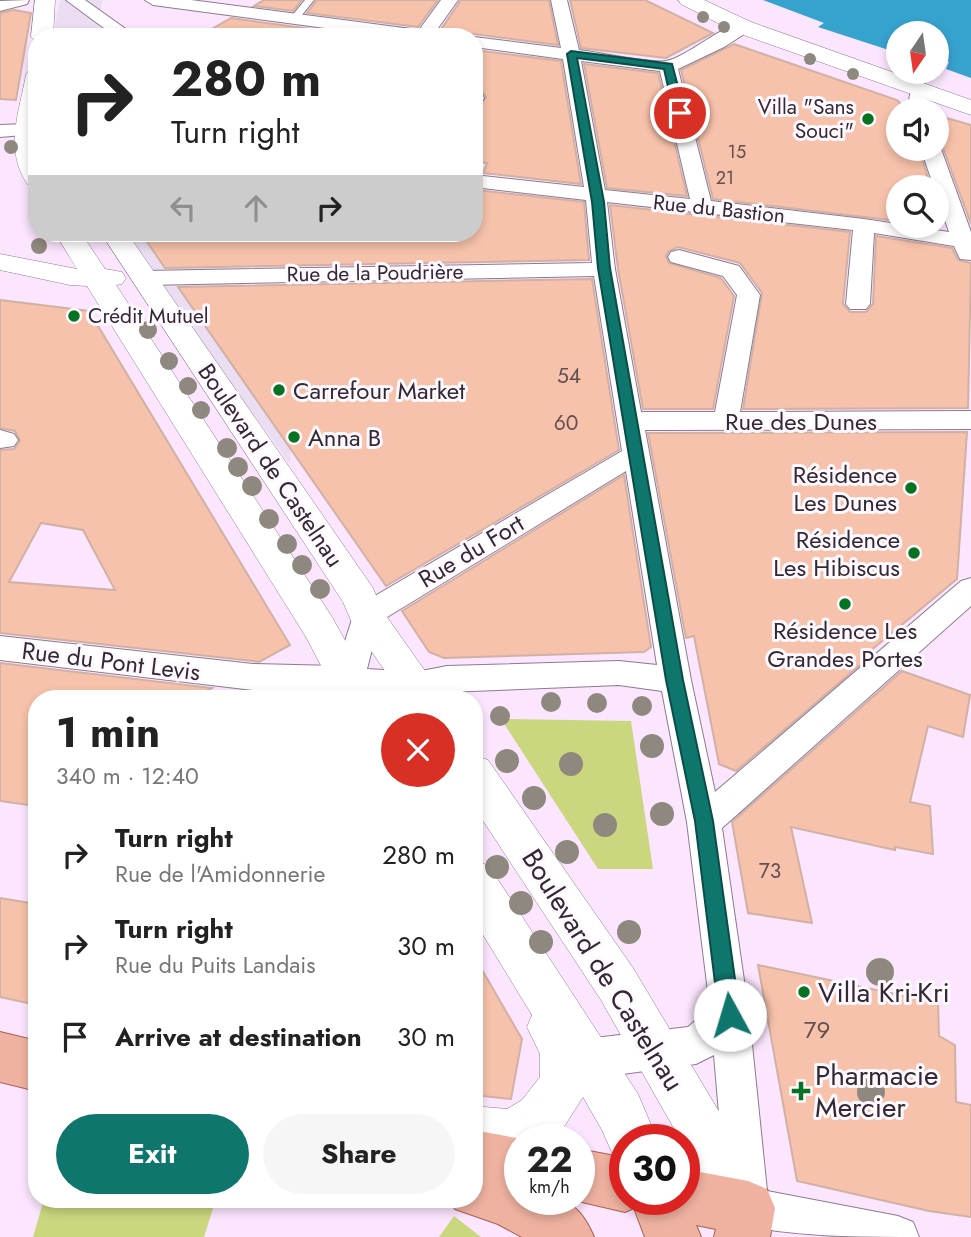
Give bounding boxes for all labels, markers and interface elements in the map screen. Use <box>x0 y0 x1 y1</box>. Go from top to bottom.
north arrow <box>886 21 948 84</box>
map controls <box>886 21 949 238</box>
text: 280 m <box>171 44 321 114</box>
icon: right <box>56 56 147 147</box>
pin <box>650 83 710 143</box>
place label: Villa "Sans Souci" <box>758 92 854 146</box>
icon: arrive <box>661 94 699 132</box>
button: sound <box>886 98 949 161</box>
text: Turn right <box>171 109 300 155</box>
marker: Villa "Sans Souci" <box>860 111 876 127</box>
house number: 15 <box>728 139 746 165</box>
house number: 21 <box>716 165 734 191</box>
button: search <box>886 175 949 238</box>
street label: Rue du Bastion <box>652 187 786 231</box>
icon: left <box>164 189 202 227</box>
icon: ahead <box>237 189 275 227</box>
icon: right <box>310 189 348 227</box>
street label: Rue de la Poudrière <box>286 256 464 290</box>
place label: Crédit Mutuel <box>88 301 209 331</box>
marker: Crédit Mutuel <box>66 308 82 324</box>
street label: Boulevard de Castelnau <box>190 356 352 574</box>
house number: 54 <box>557 361 581 391</box>
place label: Carrefour Market <box>293 373 465 408</box>
marker: Carrefour Market <box>271 382 287 398</box>
street label: Rue des Dunes <box>725 404 877 439</box>
house number: 60 <box>554 408 578 438</box>
place label: Anna B <box>308 420 381 455</box>
marker: Anna B <box>286 429 302 445</box>
place label: Résidence Les Dunes <box>793 457 897 520</box>
marker: Résidence Les Dunes <box>903 480 919 496</box>
street label: Rue du Fort <box>412 506 531 596</box>
place label: Résidence Les Hibiscus <box>773 522 900 585</box>
marker: Résidence Les Hibiscus <box>906 545 922 561</box>
marker: Résidence Les Grandes Portes <box>837 596 853 612</box>
place label: Résidence Les Grandes Portes <box>767 613 923 676</box>
street label: Rue du Pont Levis <box>20 633 202 689</box>
text: 1 min <box>56 702 160 763</box>
button: close <box>381 713 455 787</box>
text: 340 m · 12:40 <box>56 759 199 793</box>
text: Turn right <box>115 819 233 857</box>
icon: right <box>56 836 94 874</box>
text: 280 m <box>382 836 455 874</box>
street label: Boulevard de Castelnau <box>512 841 694 1099</box>
house number: 73 <box>759 856 781 886</box>
text: Rue de l'Amidonnerie <box>115 857 325 891</box>
text: Turn right <box>115 910 233 948</box>
icon: right <box>56 927 94 965</box>
text: 30 m <box>397 927 455 965</box>
text: Rue du Puits Landais <box>115 948 316 982</box>
place label: Villa Kri-Kri <box>818 972 950 1013</box>
position arrow <box>693 978 767 1052</box>
marker: Villa Kri-Kri <box>796 984 812 1000</box>
house number: 79 <box>804 1012 830 1047</box>
icon: arrive <box>56 1018 94 1056</box>
text: Arrive at destination <box>115 1018 362 1056</box>
text: 30 m <box>397 1018 455 1056</box>
place label: Pharmacie Mercier <box>815 1055 939 1128</box>
marker: Pharmacie Mercier <box>793 1083 809 1099</box>
button: Exit <box>56 1114 249 1194</box>
button: Share <box>263 1114 455 1194</box>
speed limit sign: 30 <box>609 1124 700 1215</box>
text: 22 <box>527 1135 572 1185</box>
text: km/h <box>529 1174 570 1200</box>

